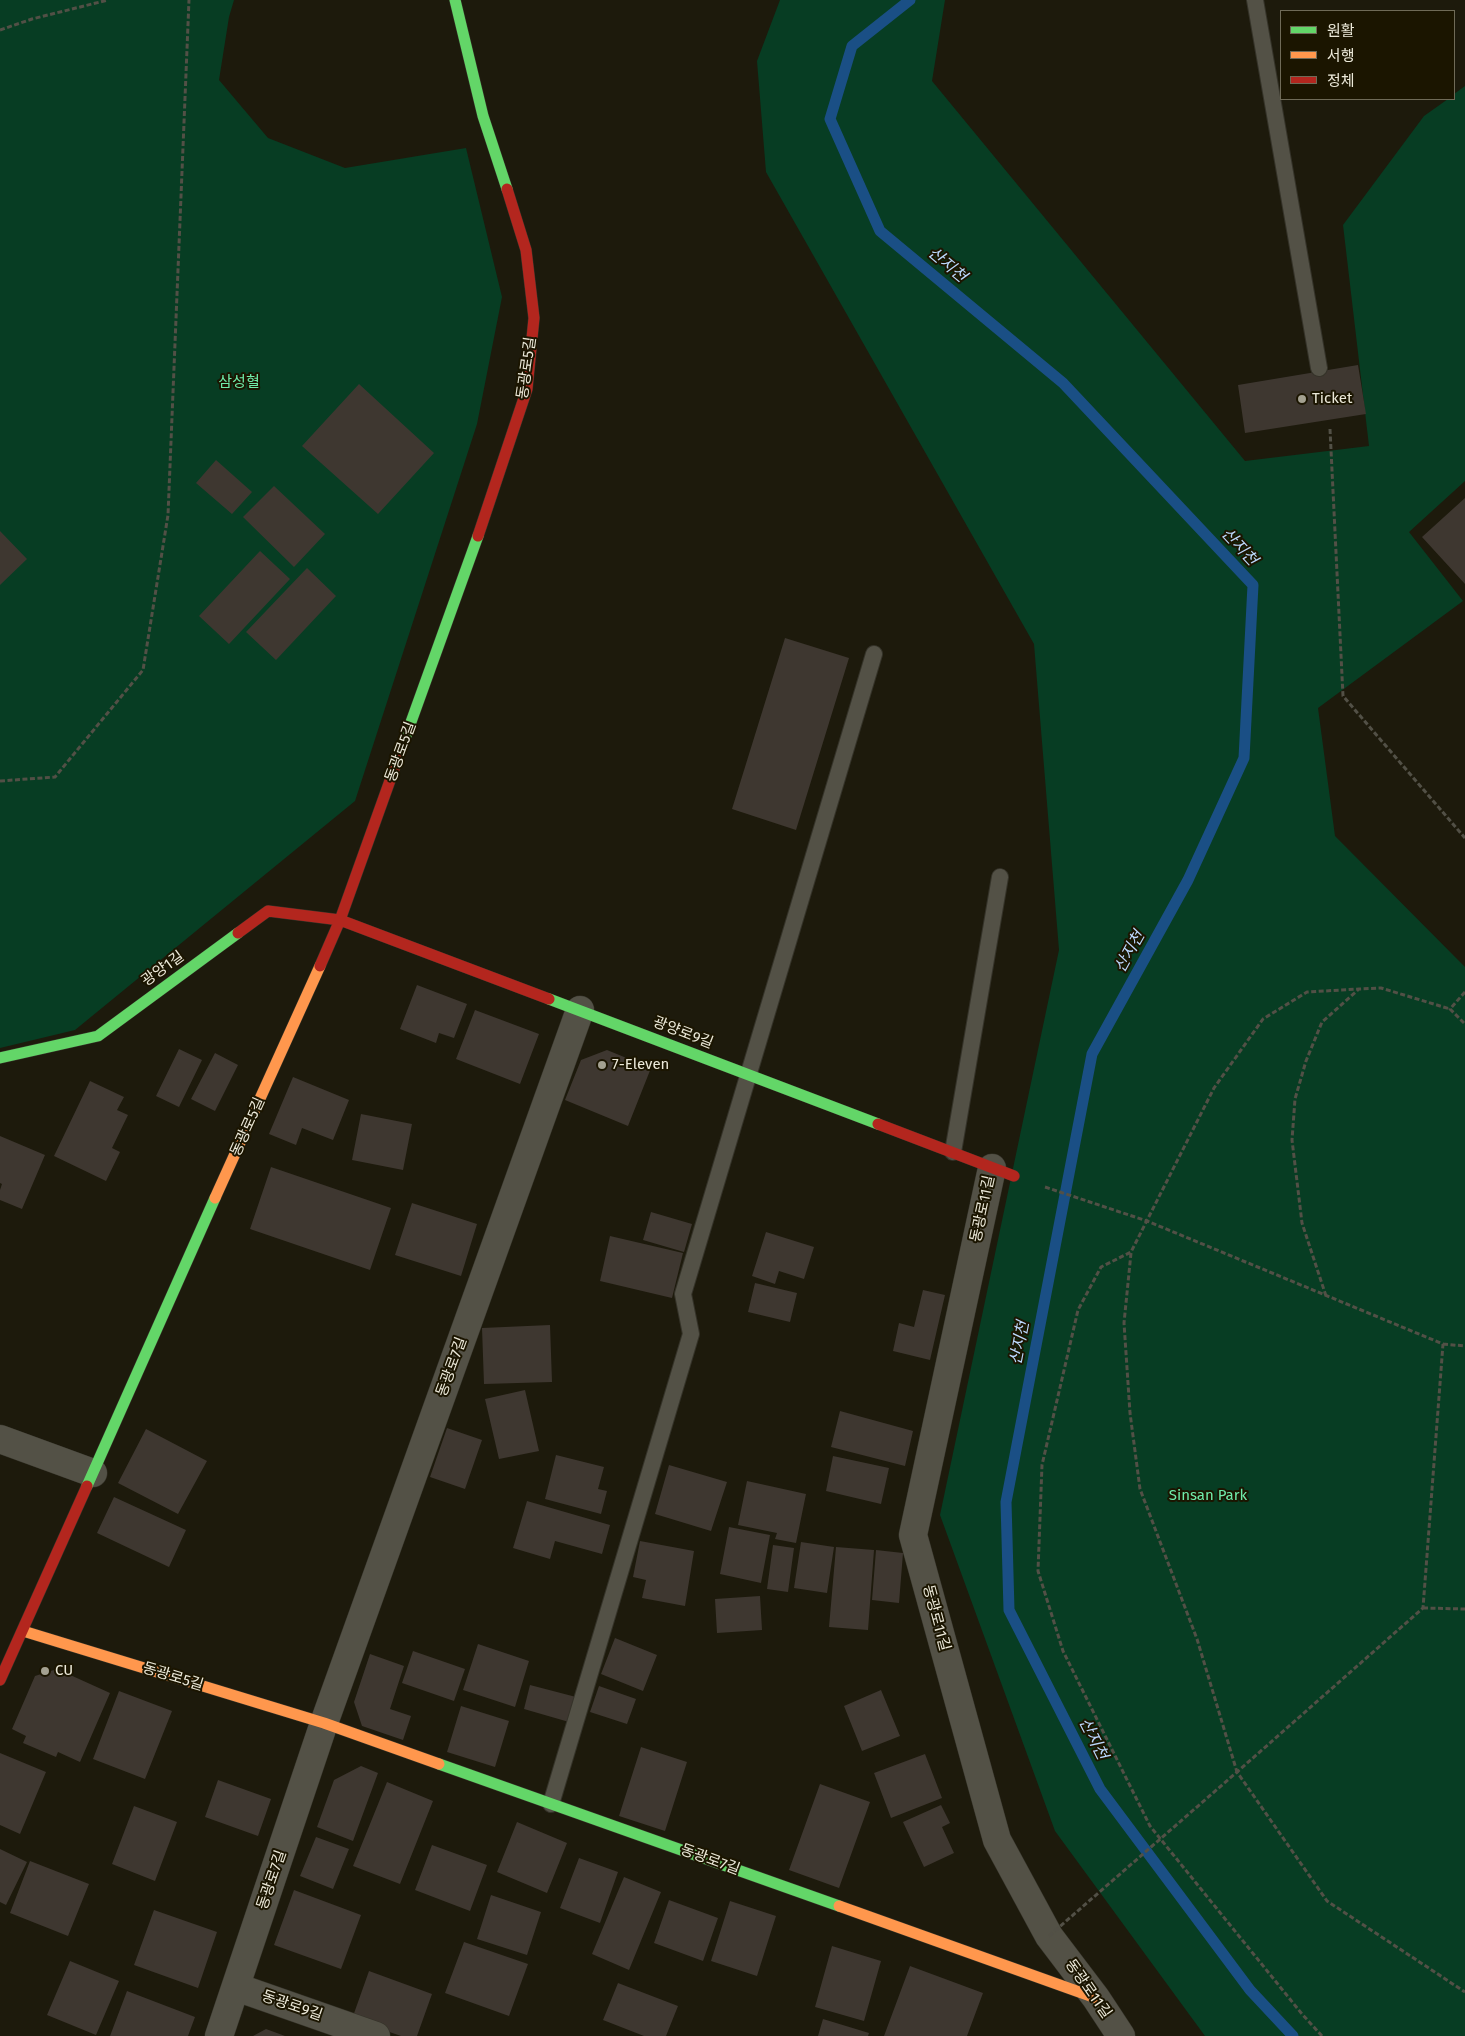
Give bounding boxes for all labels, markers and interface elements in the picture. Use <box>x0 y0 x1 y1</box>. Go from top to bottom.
legend <box>1280 10 1455 100</box>
text: 원활 <box>1327 22 1355 40</box>
text: 서행 <box>1327 47 1355 65</box>
text: 정체 <box>1327 72 1355 90</box>
water label: 산지천 <box>924 243 970 287</box>
street label: 동광로5길 <box>514 336 540 400</box>
park label: 삼성혈 <box>218 374 260 392</box>
place label: Ticket <box>1312 390 1352 408</box>
marker: Ticket <box>1296 393 1308 405</box>
water label: 산지천 <box>1217 524 1261 570</box>
street label: 동광로5길 <box>382 719 420 785</box>
water label: 산지천 <box>1111 928 1149 976</box>
street label: 광양1길 <box>138 948 188 990</box>
street label: 광양로9길 <box>650 1013 716 1053</box>
place label: 7-Eleven <box>612 1056 669 1074</box>
marker: 7-Eleven <box>596 1059 608 1071</box>
street label: 동광로5길 <box>227 1095 269 1159</box>
street label: 동광로11길 <box>967 1174 999 1244</box>
water label: 산지천 <box>1006 1319 1034 1367</box>
street label: 동광로7길 <box>433 1335 471 1399</box>
park label: Sinsan Park <box>1169 1487 1247 1505</box>
street label: 동광로11길 <box>919 1583 953 1653</box>
street label: 동광로5길 <box>140 1659 206 1695</box>
place label: CU <box>55 1662 73 1680</box>
marker: CU <box>39 1665 51 1677</box>
water label: 산지천 <box>1074 1715 1112 1763</box>
street label: 동광로7길 <box>678 1841 742 1879</box>
street label: 동광로7길 <box>253 1848 291 1912</box>
street label: 동광로11길 <box>1061 1956 1115 2022</box>
street label: 동광로9길 <box>259 1987 325 2025</box>

